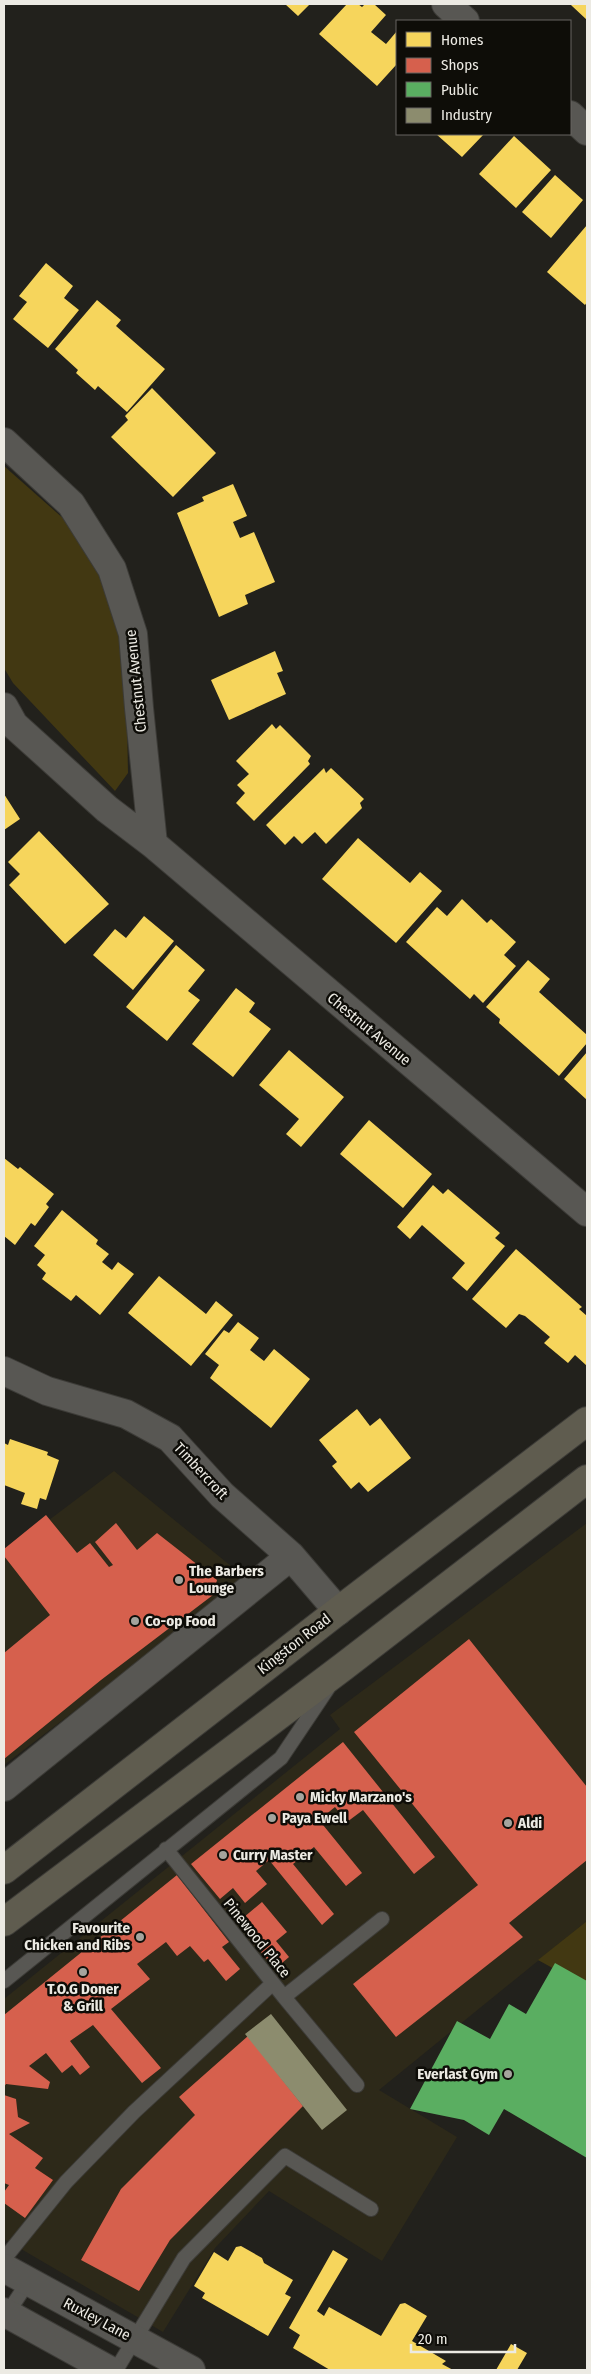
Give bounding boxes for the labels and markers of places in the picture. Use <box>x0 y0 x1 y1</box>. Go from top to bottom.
place label: The Barbers Lounge <box>189 1562 264 1597</box>
marker: The Barbers Lounge <box>173 1574 185 1586</box>
place label: Co-op Food <box>145 1612 216 1630</box>
marker: Co-op Food <box>129 1615 141 1627</box>
place label: Micky Marzano's <box>310 1788 412 1806</box>
marker: Micky Marzano's <box>294 1791 306 1803</box>
place label: Paya Ewell <box>282 1809 348 1827</box>
marker: Paya Ewell <box>266 1812 278 1824</box>
place label: Aldi <box>517 1814 542 1832</box>
marker: Aldi <box>502 1817 514 1829</box>
place label: Curry Master <box>233 1846 313 1864</box>
marker: Curry Master <box>217 1849 229 1861</box>
place label: Favourite Chicken and Ribs <box>24 1919 130 1954</box>
marker: Favourite Chicken and Ribs <box>134 1931 146 1943</box>
marker: T.O.G Doner & Grill <box>77 1966 89 1978</box>
place label: T.O.G Doner & Grill <box>47 1980 119 2015</box>
place label: Everlast Gym <box>417 2065 498 2083</box>
marker: Everlast Gym <box>502 2068 514 2080</box>

